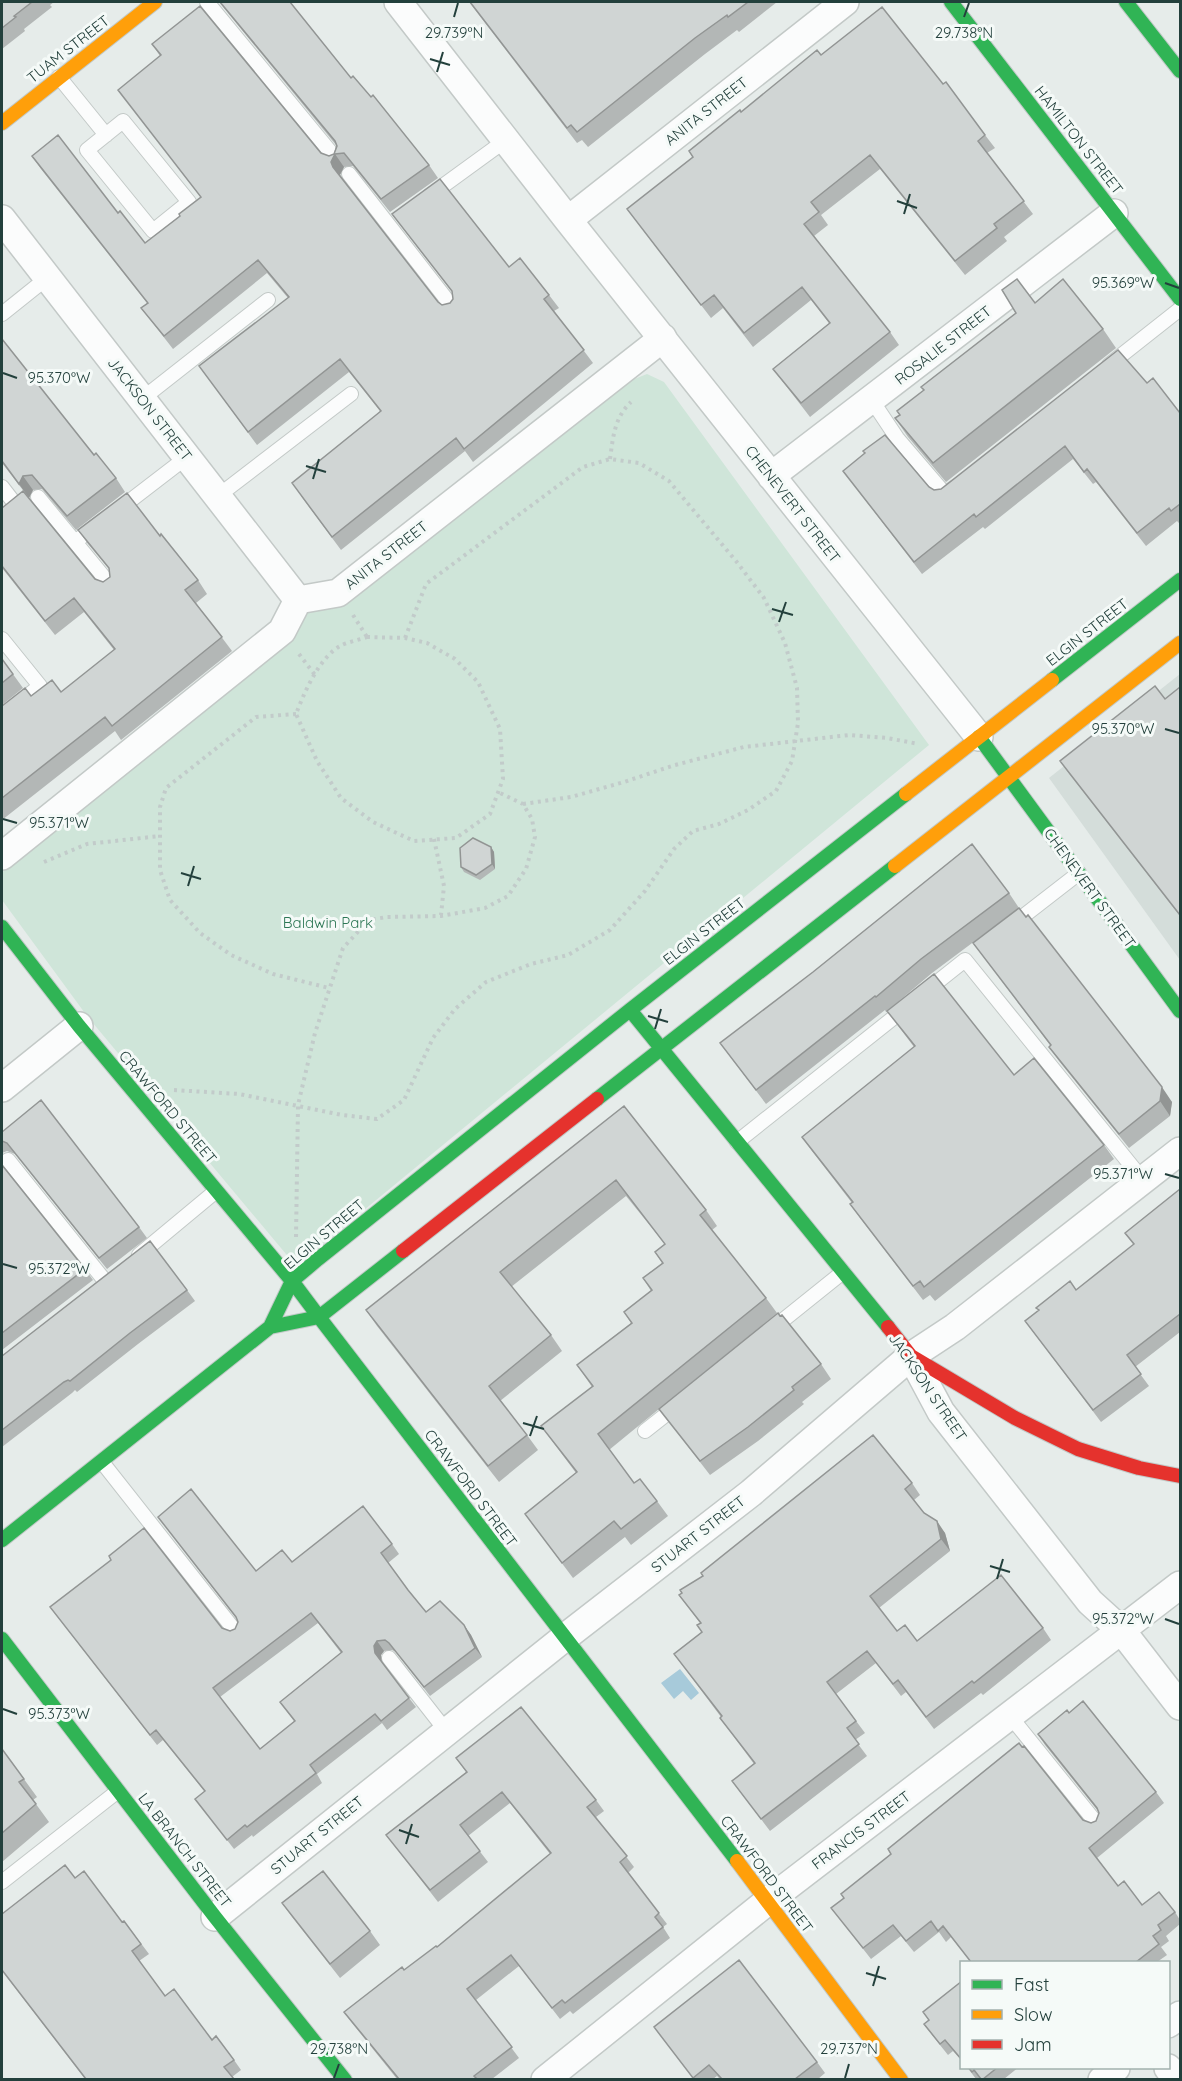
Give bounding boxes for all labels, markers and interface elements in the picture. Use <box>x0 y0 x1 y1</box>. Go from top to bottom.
street label: TUAM STREET <box>23 11 113 87</box>
text: 29.739°N <box>425 23 483 42</box>
text: 29.738°N <box>935 23 993 42</box>
street label: ANITA STREET <box>661 73 751 149</box>
street label: HAMILTON STREET <box>1031 82 1127 198</box>
text: 95.369°W <box>1092 273 1155 292</box>
street label: ROSALIE STREET <box>891 301 995 389</box>
street label: JACKSON STREET <box>104 353 196 465</box>
text: 95.370°W <box>28 368 91 387</box>
street label: CHENEVERT STREET <box>741 442 845 566</box>
street label: ANITA STREET <box>341 517 431 593</box>
street label: ELGIN STREET <box>1042 594 1132 670</box>
text: 95.370°W <box>1092 719 1155 738</box>
text: 95.371°W <box>29 813 90 832</box>
street label: CHENEVERT STREET <box>1040 824 1140 952</box>
street label: ELGIN STREET <box>659 893 749 969</box>
park label: Baldwin Park <box>283 913 373 932</box>
street label: CRAWFORD STREET <box>115 1046 221 1168</box>
text: 95.371°W <box>1093 1164 1154 1183</box>
street label: ELGIN STREET <box>280 1195 368 1273</box>
text: 95.372°W <box>28 1259 91 1278</box>
street label: JACKSON STREET <box>885 1329 971 1445</box>
street label: CRAWFORD STREET <box>421 1426 521 1550</box>
street label: STUART STREET <box>647 1491 749 1577</box>
text: 95.372°W <box>1092 1609 1155 1628</box>
text: 95.373°W <box>28 1704 90 1723</box>
street label: FRANCIS STREET <box>808 1787 914 1873</box>
street label: LA BRANCH STREET <box>134 1789 236 1911</box>
street label: STUART STREET <box>267 1792 367 1878</box>
street label: CRAWFORD STREET <box>717 1812 817 1936</box>
legend <box>960 1961 1170 2069</box>
text: Fast <box>1014 1973 1049 1996</box>
text: Slow <box>1014 2003 1052 2026</box>
text: Jam <box>1014 2033 1052 2056</box>
text: 29.738°N <box>310 2039 368 2058</box>
text: 29.737°N <box>820 2039 878 2058</box>

